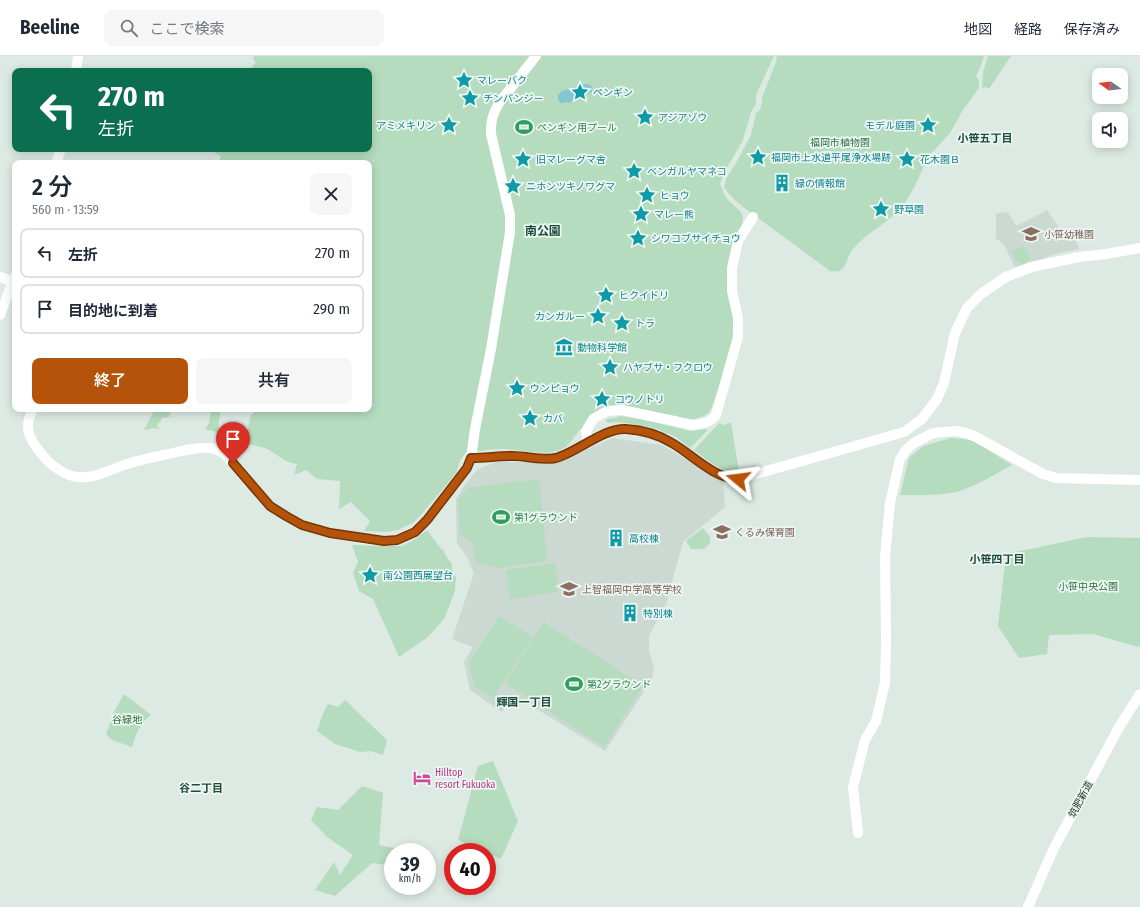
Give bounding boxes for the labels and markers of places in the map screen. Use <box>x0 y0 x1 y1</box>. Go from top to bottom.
place icon: マレーバク <box>454 70 474 90</box>
place label: マレーバク <box>477 75 527 87</box>
place icon: ペンギン <box>570 82 590 102</box>
place label: ペンギン <box>593 87 633 99</box>
place icon: チンパンジー <box>460 88 480 108</box>
place label: チンパンジー <box>483 93 544 105</box>
place icon: アジアゾウ <box>635 107 655 127</box>
place label: アジアゾウ <box>658 112 708 124</box>
place icon: アミメキリン <box>439 115 459 135</box>
place icon: モデル庭園 <box>918 115 938 135</box>
sports icon: ペンギン用プール <box>514 117 534 137</box>
place label: アミメキリン <box>376 120 436 132</box>
place label: モデル庭園 <box>865 120 915 132</box>
place label: ペンギン用プール <box>537 122 617 134</box>
place icon: 福岡市上水道平尾浄水場跡 <box>748 147 768 167</box>
place icon: 旧マレーグマ舎 <box>513 149 533 169</box>
place icon: 花木園Ｂ <box>897 149 917 169</box>
place label: 福岡市上水道平尾浄水場跡 <box>771 152 891 164</box>
place label: 旧マレーグマ舎 <box>536 154 606 166</box>
place label: 花木園Ｂ <box>920 154 960 166</box>
place icon: ベンガルヤマネコ <box>624 161 644 181</box>
place label: ベンガルヤマネコ <box>647 166 727 178</box>
building icon: 緑の情報館 <box>772 173 792 193</box>
place icon: ニホンツキノワグマ <box>503 176 523 196</box>
place label: 緑の情報館 <box>795 178 845 190</box>
place label: ニホンツキノワグマ <box>526 181 615 193</box>
place icon: ヒョウ <box>637 185 657 205</box>
place label: ヒョウ <box>660 190 690 202</box>
place icon: 野草園 <box>871 199 891 219</box>
place icon: マレー熊 <box>631 204 651 224</box>
place label: 野草園 <box>894 204 924 216</box>
place label: マレー熊 <box>654 209 694 221</box>
school or university icon: 小笹幼稚園 <box>1021 224 1041 244</box>
place icon: シワコブサイチョウ <box>628 228 648 248</box>
place label: 小笹幼稚園 <box>1044 229 1094 241</box>
place label: シワコブサイチョウ <box>651 233 741 245</box>
place icon: ヒクイドリ <box>596 285 616 305</box>
place label: ヒクイドリ <box>619 290 669 302</box>
place icon: カンガルー <box>588 306 608 326</box>
place label: カンガルー <box>535 311 585 323</box>
place icon: トラ <box>612 313 632 333</box>
place label: トラ <box>635 318 655 330</box>
museum icon: 動物科学館 <box>554 337 574 357</box>
place label: 動物科学館 <box>577 342 627 354</box>
place icon: ハヤブサ・フクロウ <box>600 357 620 377</box>
place label: ハヤブサ・フクロウ <box>623 362 713 374</box>
place icon: ウンピョウ <box>507 378 527 398</box>
place label: ウンピョウ <box>530 383 580 395</box>
place icon: コウノトリ <box>592 389 612 409</box>
place label: コウノトリ <box>615 394 665 406</box>
place icon: カバ <box>520 408 540 428</box>
place label: カバ <box>543 413 563 425</box>
pin <box>216 422 250 463</box>
sports icon: 第1グラウンド <box>491 507 511 527</box>
place label: 第1グラウンド <box>514 512 578 524</box>
school or university icon: くるみ保育園 <box>712 522 732 542</box>
place label: くるみ保育園 <box>735 527 795 539</box>
building icon: 高校棟 <box>606 528 626 548</box>
place label: 高校棟 <box>629 533 659 545</box>
place icon: 南公園西展望台 <box>360 565 380 585</box>
place label: 南公園西展望台 <box>383 570 453 582</box>
school or university icon: 上智福岡中学高等学校 <box>559 579 579 599</box>
place label: 上智福岡中学高等学校 <box>582 584 682 596</box>
building icon: 特別棟 <box>620 603 640 623</box>
place label: 特別棟 <box>643 608 673 620</box>
sports icon: 第2グラウンド <box>564 674 584 694</box>
place label: 第2グラウンド <box>587 679 651 691</box>
place label: Hilltop resort Fukuoka <box>435 767 496 791</box>
hotel icon: Hilltop resort Fukuoka <box>412 768 432 788</box>

